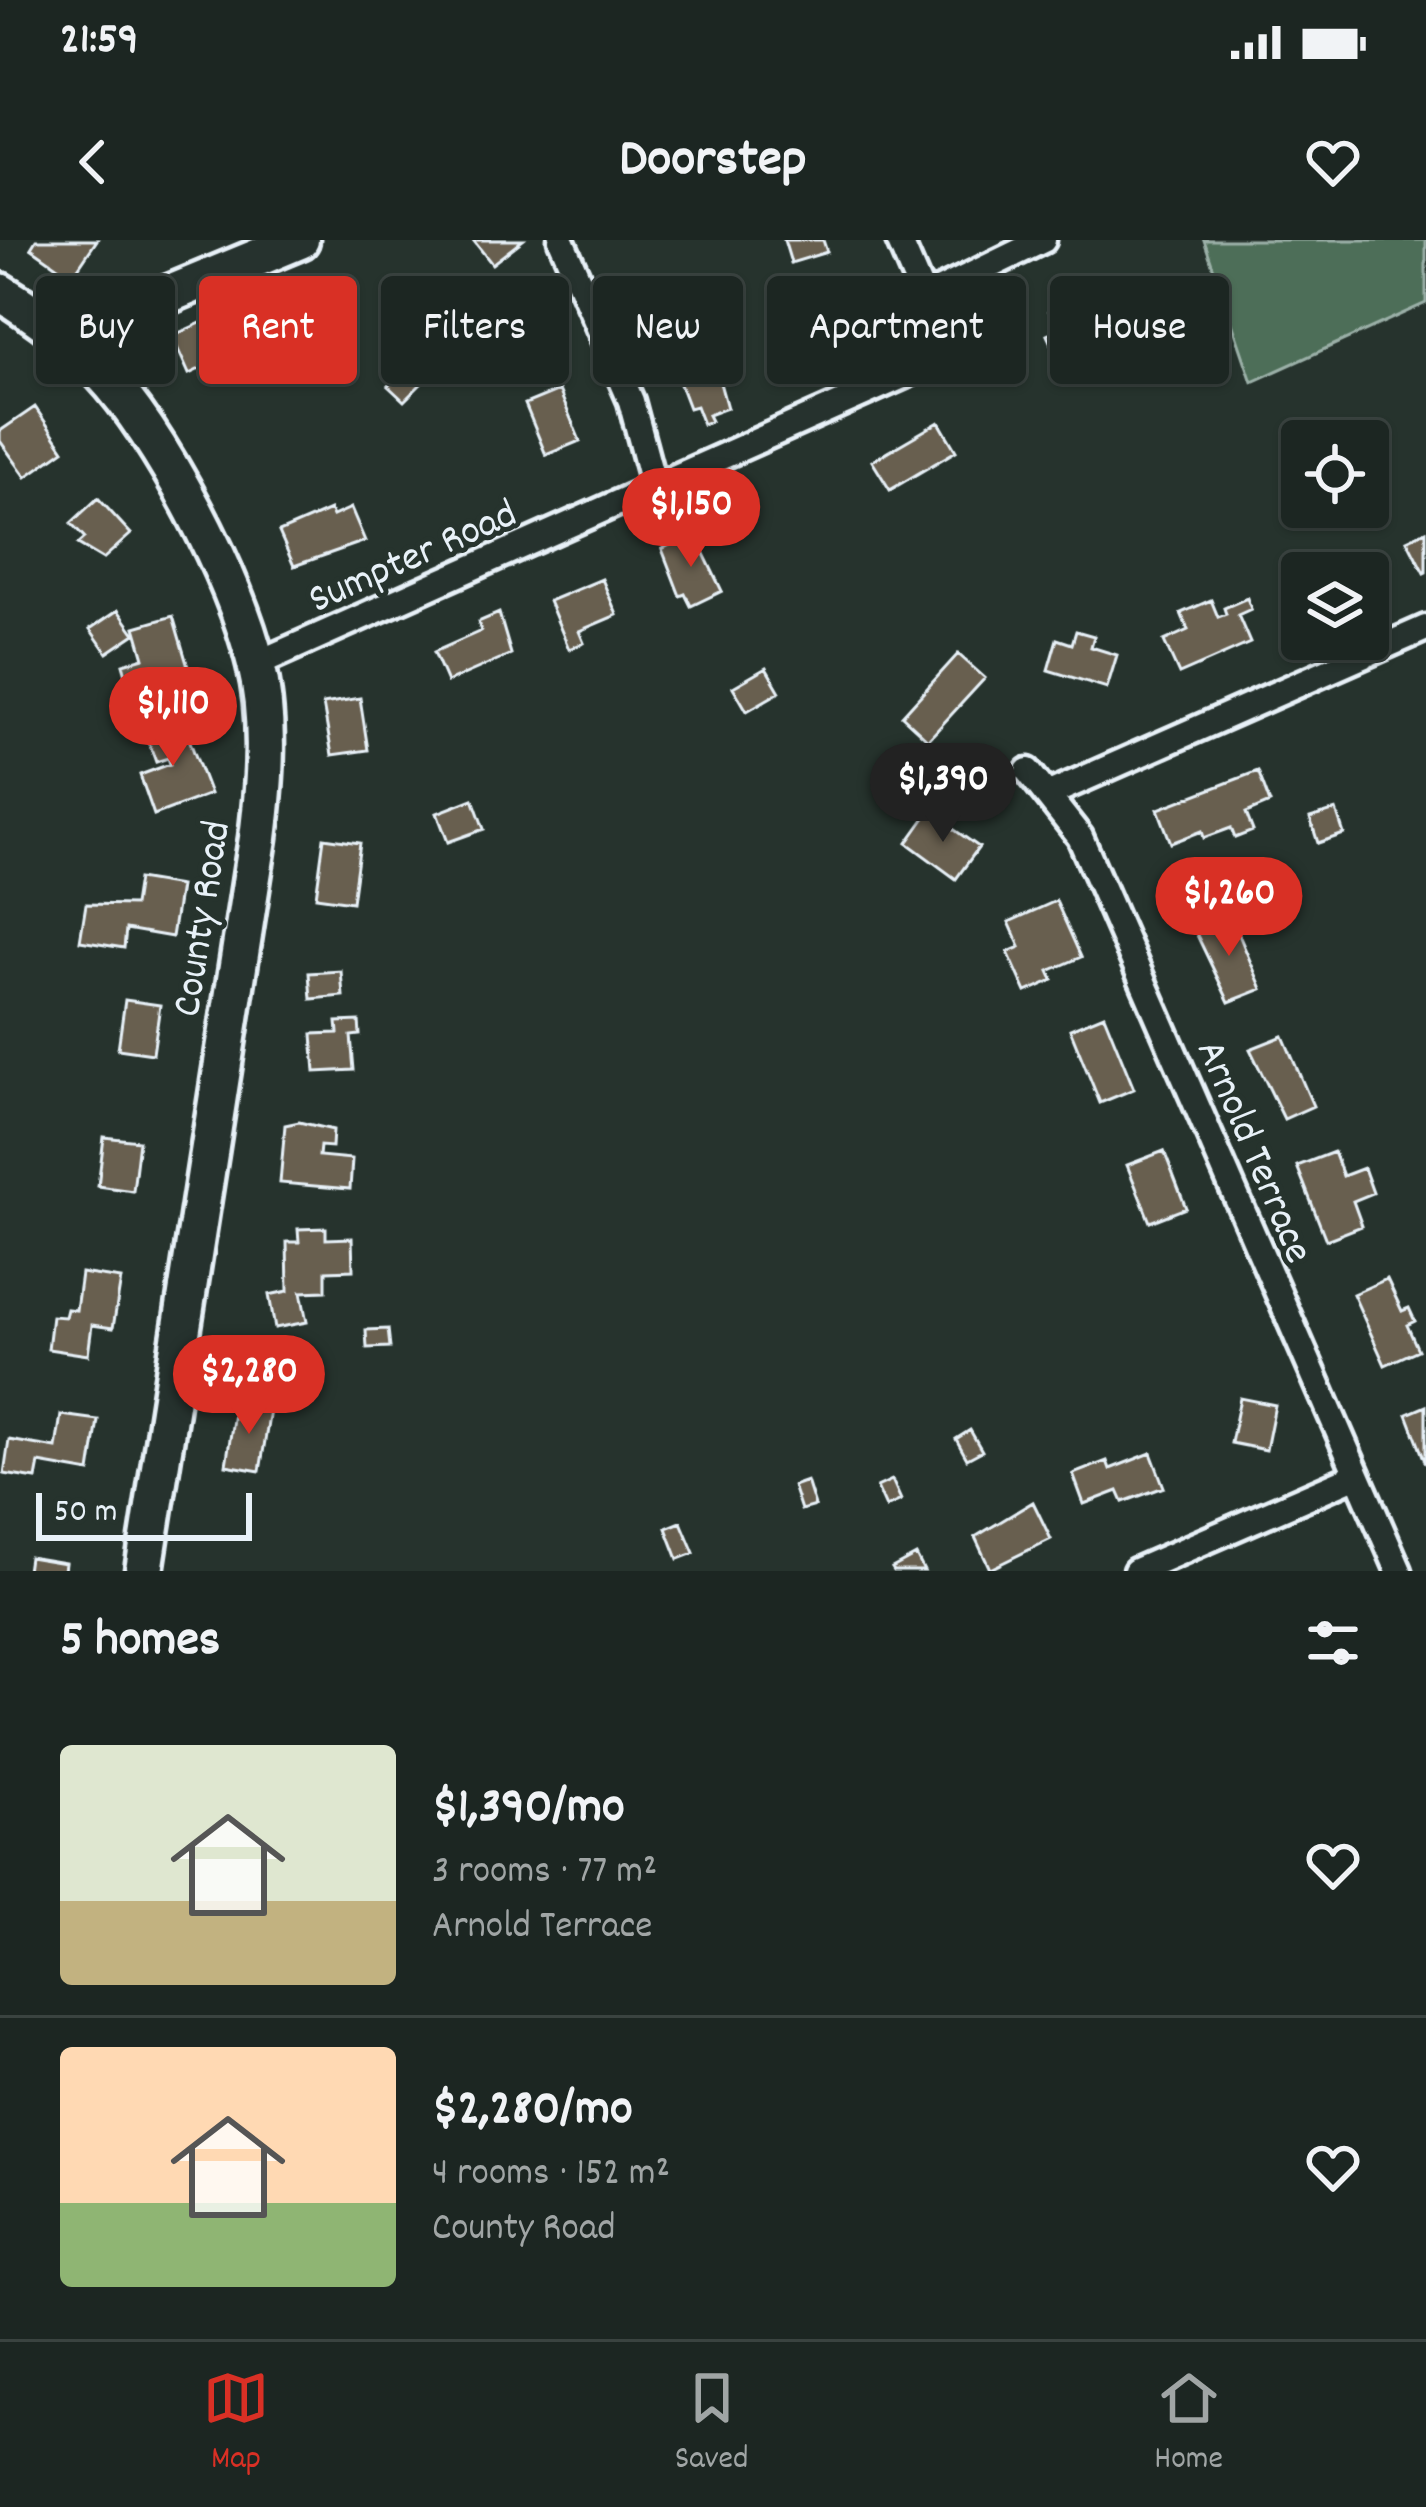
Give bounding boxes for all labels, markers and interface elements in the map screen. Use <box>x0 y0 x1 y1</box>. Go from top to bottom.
text: 21:59 <box>60 10 138 74</box>
text: Doorstep <box>619 124 807 201</box>
icon: back <box>60 129 126 195</box>
icon: heart <box>1300 129 1366 195</box>
chip: Buy <box>36 276 175 384</box>
chip: Rent <box>199 276 357 384</box>
chip: Filters <box>381 276 569 384</box>
chip: New <box>593 276 743 384</box>
chip: Apartment <box>767 276 1026 384</box>
chip: House <box>1050 276 1229 384</box>
map controls <box>1281 420 1389 660</box>
button: locate <box>1281 420 1389 528</box>
pin: $1,150 <box>593 468 789 570</box>
text: $1,150 <box>649 479 733 534</box>
street label: Sumpter Road <box>300 487 528 632</box>
button: layers <box>1281 552 1389 660</box>
pin: $1,110 <box>75 667 271 769</box>
text: $1,110 <box>136 678 210 733</box>
pin: $1,390 <box>845 743 1041 845</box>
text: $1,390 <box>897 754 989 809</box>
street label: County Road <box>160 817 250 1021</box>
pin: $1,260 <box>1131 857 1327 959</box>
text: $1,260 <box>1182 868 1276 923</box>
street label: Arnold Terrace <box>1178 1032 1326 1274</box>
pin: $2,280 <box>151 1335 347 1437</box>
text: $2,280 <box>200 1346 298 1401</box>
scale bar <box>36 1487 252 1540</box>
text: 50 m <box>54 1490 118 1537</box>
text: 5 homes <box>60 1607 220 1679</box>
icon: filters <box>1300 1610 1366 1676</box>
text: $1,390/mo <box>432 1774 625 1846</box>
icon: home <box>156 1793 300 1937</box>
icon: heart <box>1300 1832 1366 1898</box>
text: 3 rooms · 77 m² <box>432 1846 657 1901</box>
text: Arnold Terrace <box>432 1901 652 1956</box>
text: $2,280/mo <box>432 2076 633 2148</box>
icon: home <box>156 2095 300 2239</box>
icon: heart <box>1300 2134 1366 2200</box>
text: 4 rooms · 152 m² <box>432 2148 670 2203</box>
text: County Road <box>432 2203 616 2258</box>
tab: Map <box>203 2365 269 2484</box>
tab: Saved <box>675 2365 748 2484</box>
tab: Home <box>1154 2365 1223 2484</box>

